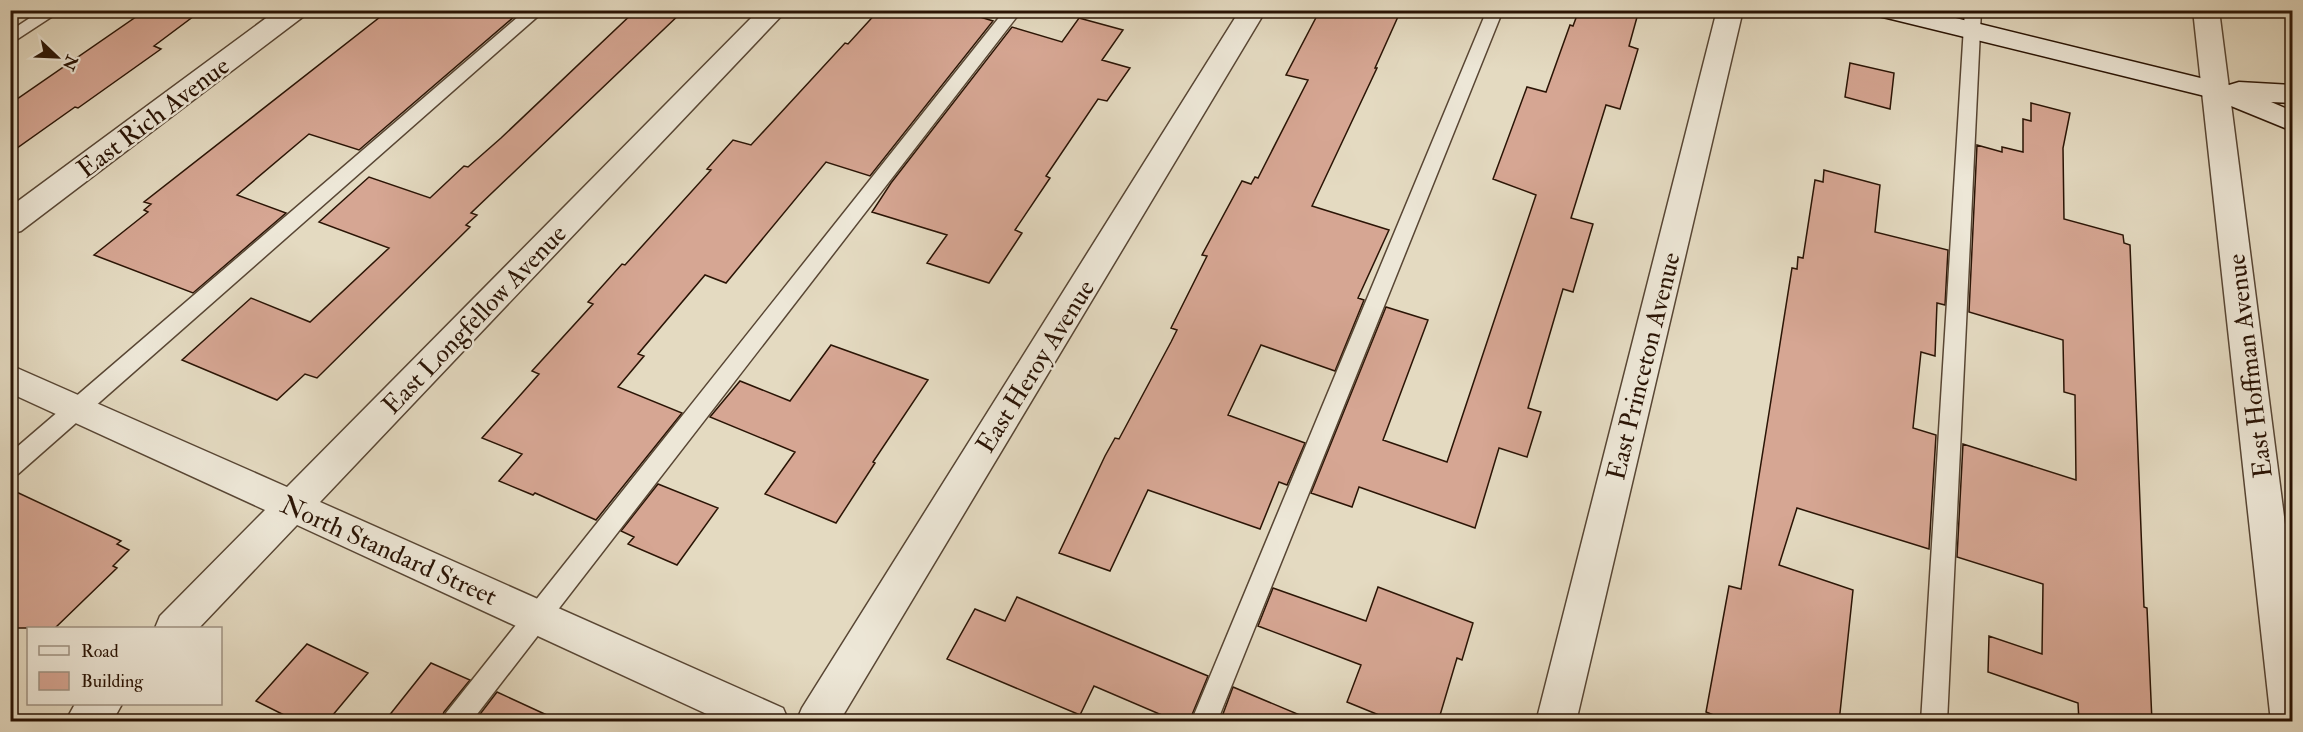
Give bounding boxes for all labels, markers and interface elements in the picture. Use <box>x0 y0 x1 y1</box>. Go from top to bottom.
north arrow <box>27 27 87 87</box>
street label: East Rich Avenue <box>71 50 236 185</box>
text: N <box>58 51 82 74</box>
street label: East Longfellow Avenue <box>376 218 574 421</box>
street label: East Princeton Avenue <box>1600 249 1688 483</box>
street label: East Hoffman Avenue <box>2220 252 2280 480</box>
street label: East Heroy Avenue <box>970 274 1102 459</box>
street label: North Standard Street <box>276 489 502 613</box>
legend <box>27 627 222 705</box>
text: Road <box>81 640 119 663</box>
text: Building <box>81 670 144 693</box>

